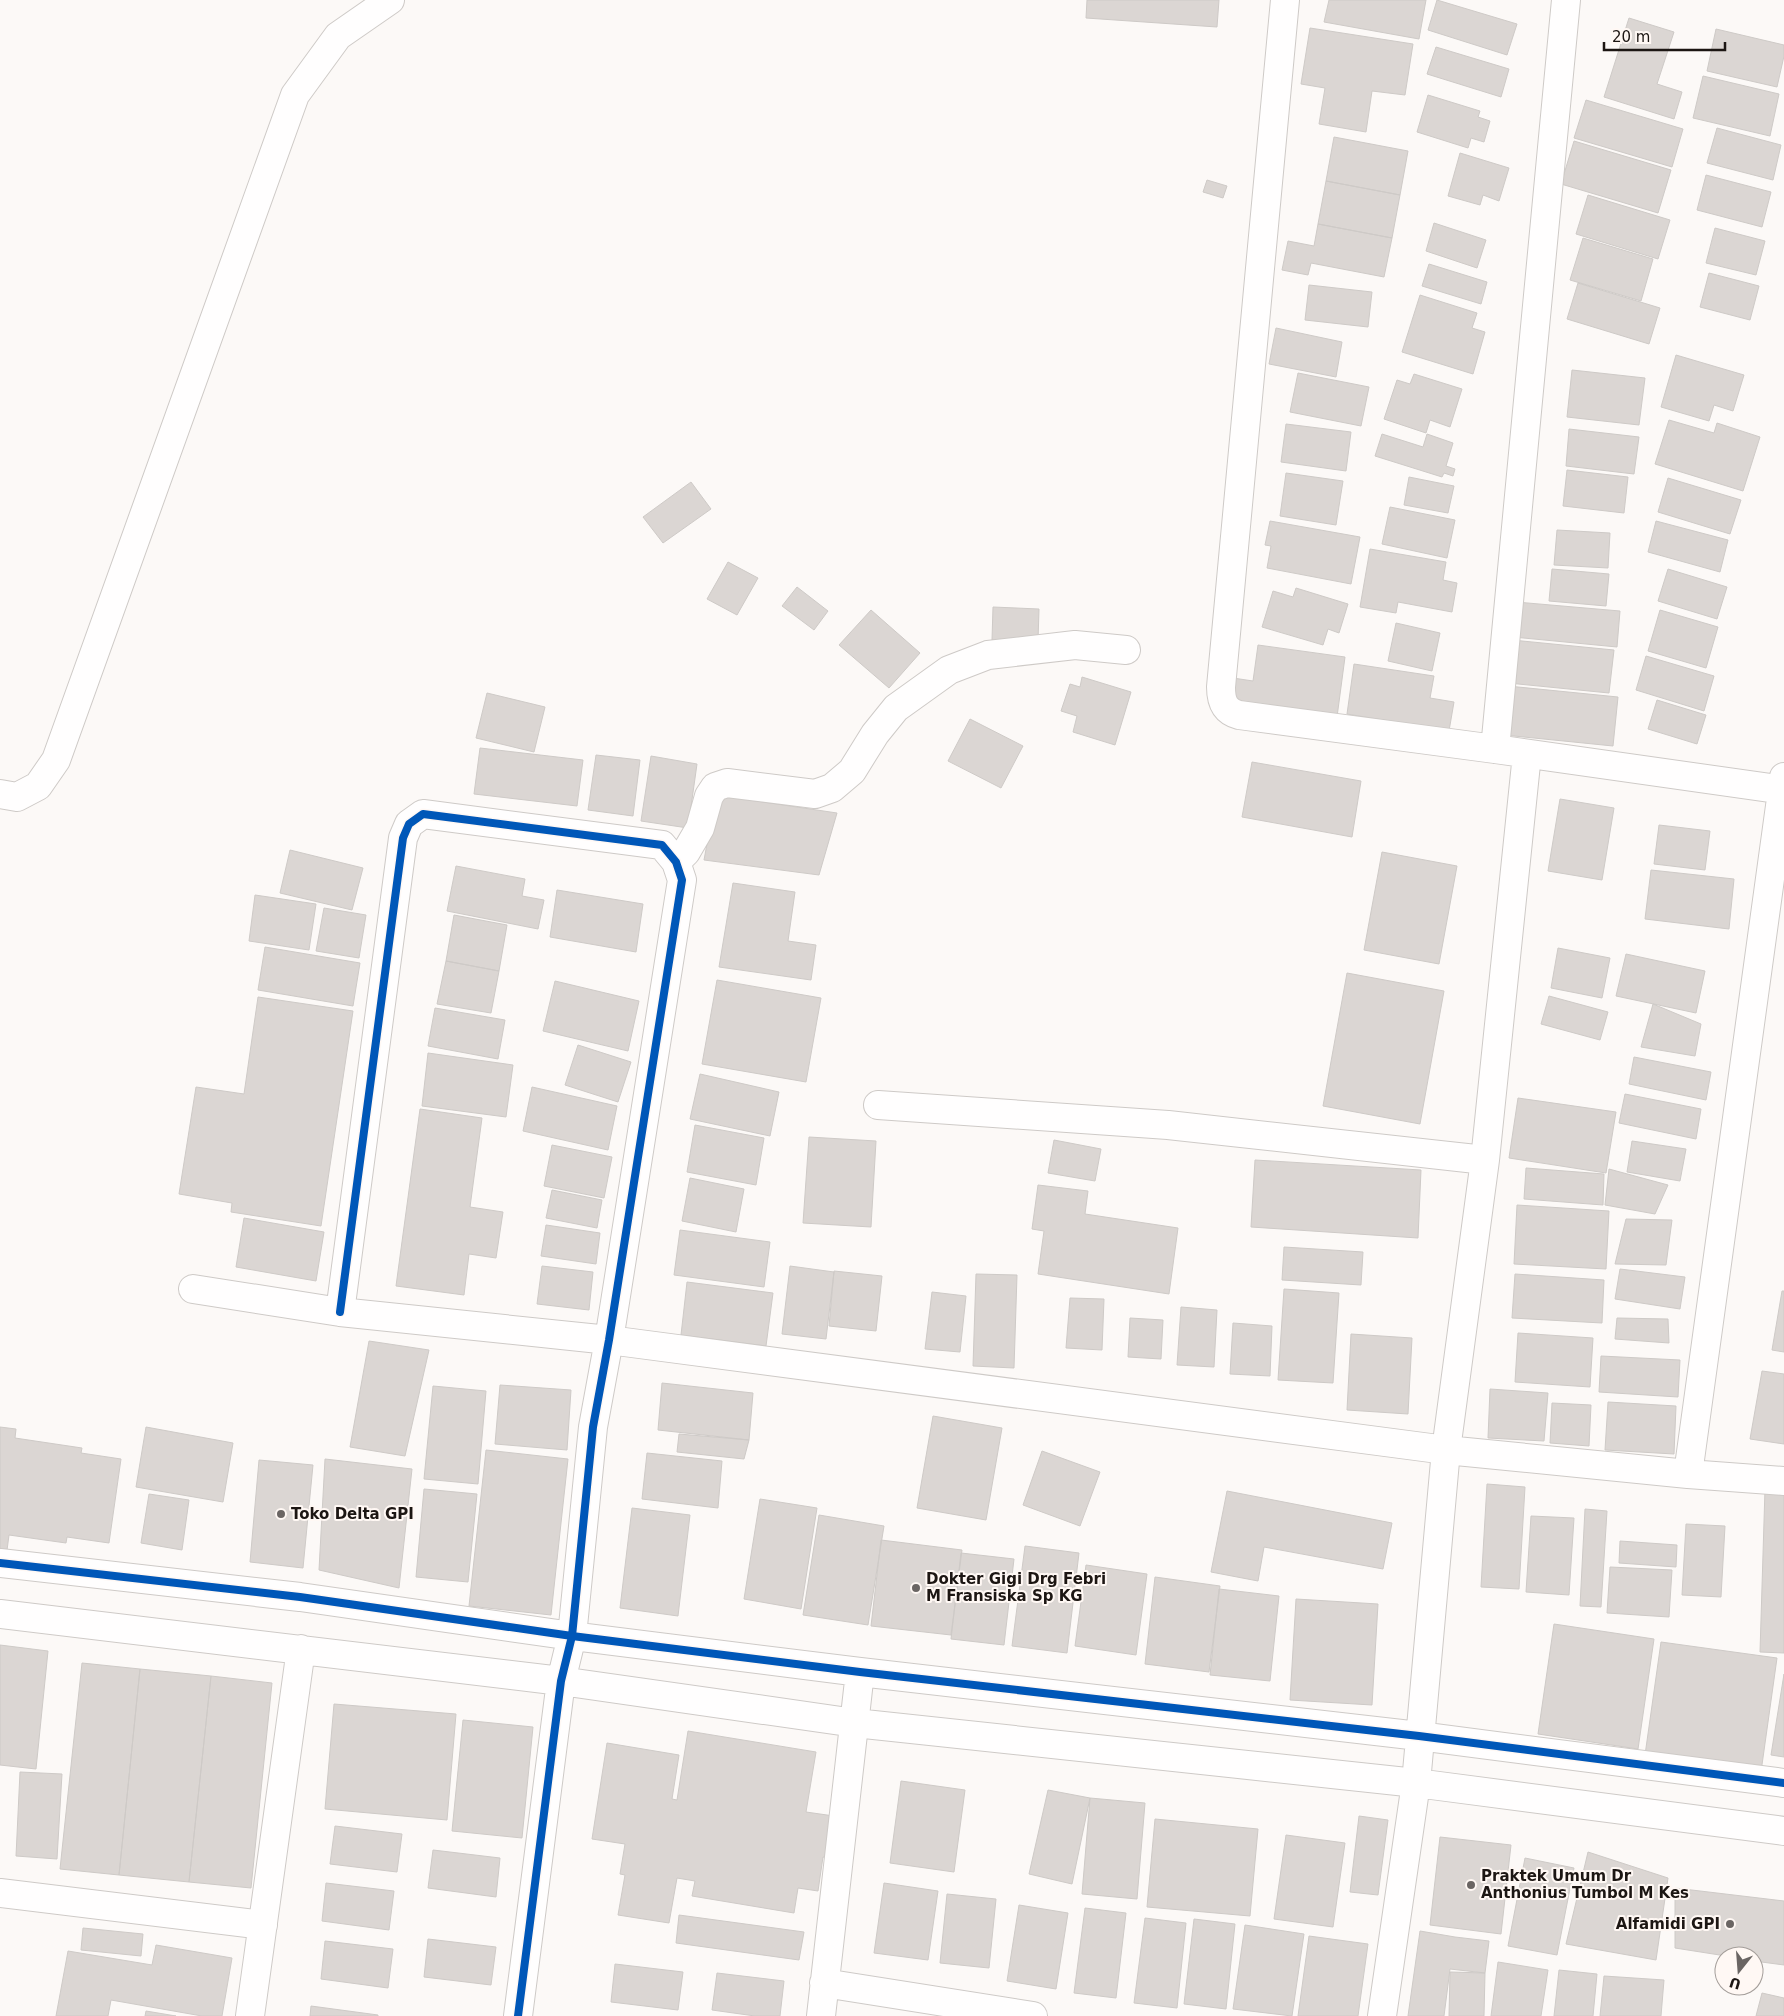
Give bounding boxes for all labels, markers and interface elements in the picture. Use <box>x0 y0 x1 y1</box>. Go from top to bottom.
scale bar <box>1604 20 1725 52</box>
text: 20 m <box>1612 28 1650 46</box>
place label: Toko Delta GPI <box>291 1505 414 1523</box>
marker: Toko Delta GPI <box>275 1508 287 1520</box>
place label: Dokter Gigi Drg Febri M Fransiska Sp KG <box>926 1570 1106 1605</box>
marker: Dokter Gigi Drg Febri M Fransiska Sp KG <box>910 1582 922 1594</box>
place label: Praktek Umum Dr Anthonius Tumbol M Kes <box>1481 1867 1689 1902</box>
marker: Praktek Umum Dr Anthonius Tumbol M Kes <box>1465 1879 1477 1891</box>
place label: Alfamidi GPI <box>1616 1915 1720 1933</box>
marker: Alfamidi GPI <box>1724 1918 1736 1930</box>
north arrow <box>1714 1946 1764 1996</box>
text: U <box>1727 1974 1743 1993</box>

